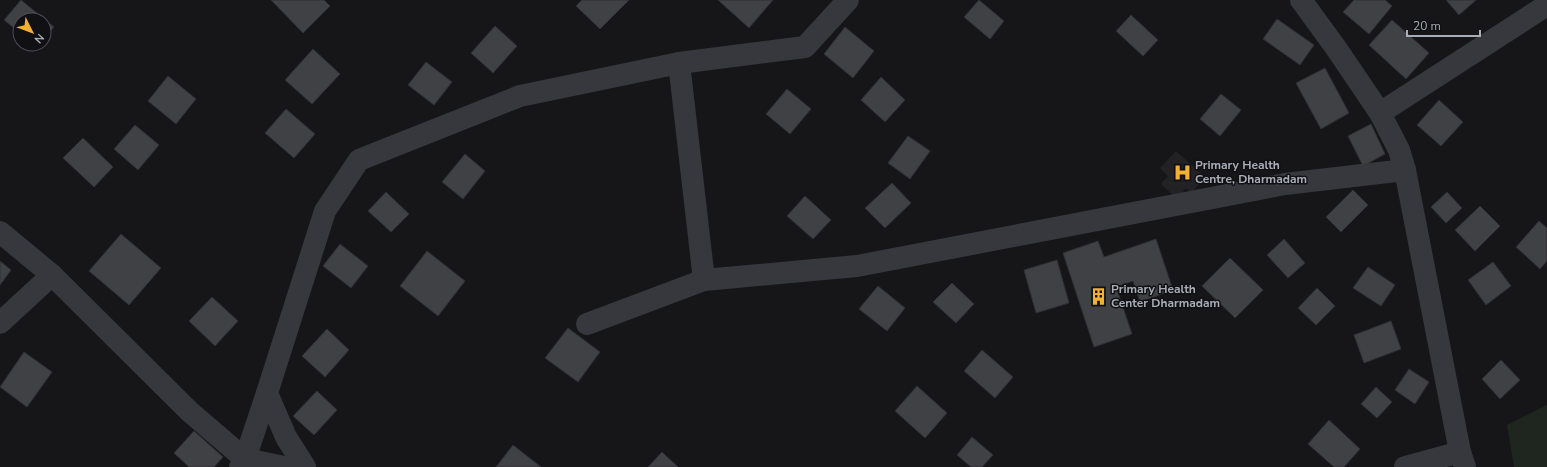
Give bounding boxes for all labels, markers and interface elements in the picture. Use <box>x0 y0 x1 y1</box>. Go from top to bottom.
north arrow <box>12 12 52 52</box>
scale bar <box>1407 12 1480 38</box>
text: 20 m <box>1413 18 1441 34</box>
text: N <box>31 30 47 46</box>
place label: Primary Health Centre, Dharmadam <box>1195 157 1307 187</box>
hospital icon: Primary Health Centre, Dharmadam <box>1172 162 1192 182</box>
place label: Primary Health Center Dharmadam <box>1111 281 1220 311</box>
building icon: Primary Health Center Dharmadam <box>1088 286 1108 306</box>

